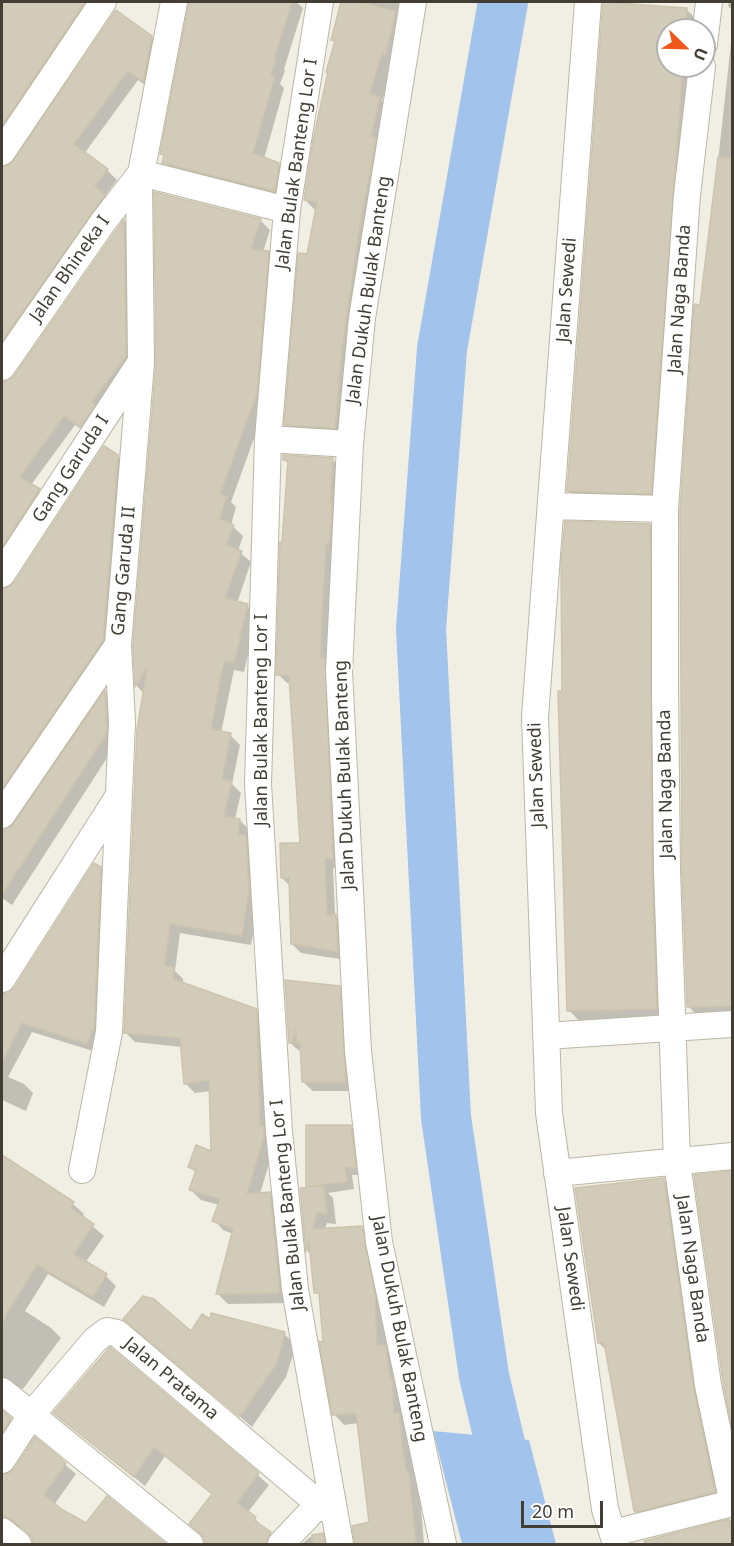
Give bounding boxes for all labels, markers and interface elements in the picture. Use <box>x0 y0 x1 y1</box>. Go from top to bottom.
north arrow <box>656 18 716 78</box>
text: U <box>688 44 713 64</box>
street label: Jalan Bulak Banteng Lor I <box>272 57 322 271</box>
street label: Jalan Dukuh Bulak Banteng <box>342 175 396 405</box>
street label: Jalan Bhineka I <box>25 212 115 326</box>
street label: Jalan Naga Banda <box>664 224 696 374</box>
street label: Jalan Sewedi <box>553 237 581 343</box>
street label: Gang Garuda I <box>28 411 114 527</box>
street label: Gang Garuda II <box>108 505 140 637</box>
street label: Jalan Bulak Banteng Lor I <box>251 614 273 826</box>
street label: Jalan Dukuh Bulak Banteng <box>330 660 360 890</box>
street label: Jalan Naga Banda <box>654 709 678 859</box>
street label: Jalan Sewedi <box>524 722 550 828</box>
street label: Jalan Bulak Banteng Lor I <box>266 1098 310 1312</box>
street label: Jalan Naga Banda <box>671 1194 713 1344</box>
street label: Jalan Sewedi <box>552 1205 588 1313</box>
street label: Jalan Dukuh Bulak Banteng <box>366 1214 432 1444</box>
street label: Jalan Pratama <box>119 1333 223 1425</box>
scale bar <box>524 1489 606 1527</box>
text: 20 m <box>532 1499 574 1523</box>

